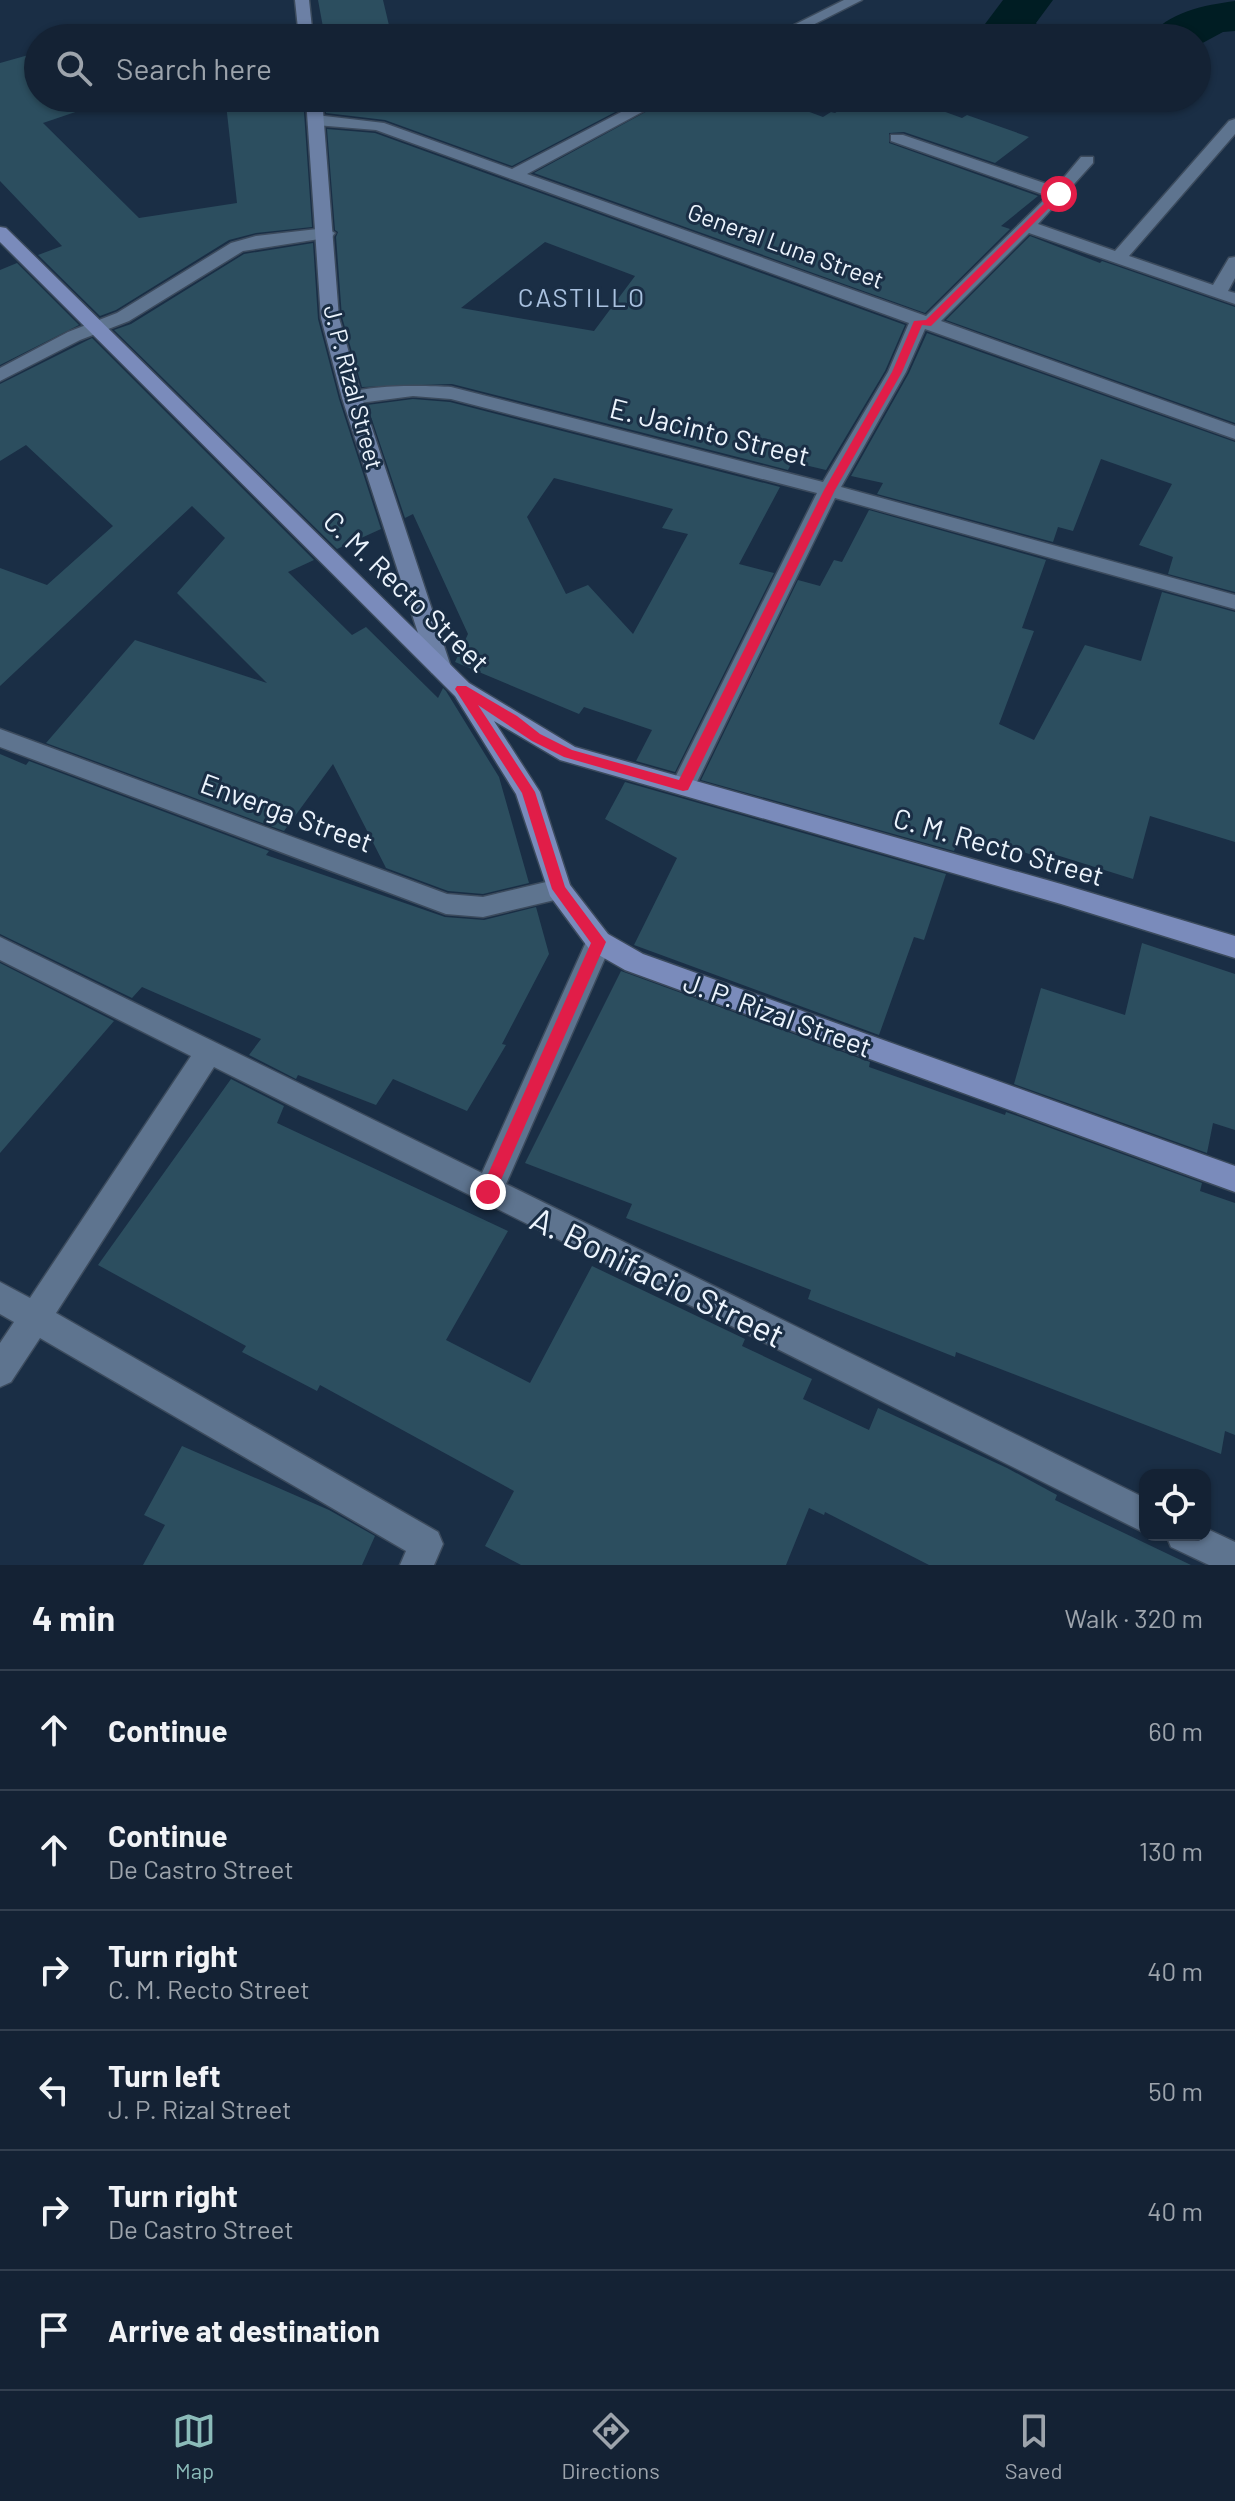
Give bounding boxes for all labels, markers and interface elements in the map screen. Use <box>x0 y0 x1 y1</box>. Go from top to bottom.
search box <box>24 24 1211 112</box>
icon: search <box>52 46 96 90</box>
text: Search here <box>116 50 272 86</box>
route start <box>1041 176 1077 212</box>
street label: General Luna Street <box>684 196 888 294</box>
district label: CASTILLO <box>518 281 646 312</box>
street label: J. P. Rizal Street <box>318 301 390 473</box>
street label: E. Jacinto Street <box>607 390 813 472</box>
street label: C. M. Recto Street <box>317 503 497 679</box>
street label: Enverga Street <box>196 765 378 859</box>
street label: C. M. Recto Street <box>890 800 1108 892</box>
street label: J. P. Rizal Street <box>679 964 877 1064</box>
route end <box>470 1174 506 1210</box>
street label: A. Bonifacio Street <box>524 1197 792 1355</box>
map controls <box>1139 1469 1211 1541</box>
button: locate <box>1139 1469 1211 1541</box>
text: 4 min <box>32 1597 115 1638</box>
text: Walk · 320 m <box>1065 1602 1203 1633</box>
icon: ahead <box>32 1708 76 1752</box>
text: Continue <box>108 1712 228 1748</box>
text: 60 m <box>1148 1715 1203 1746</box>
text: Continue <box>108 1817 228 1853</box>
icon: ahead <box>32 1828 76 1872</box>
text: 130 m <box>1139 1835 1203 1866</box>
text: De Castro Street <box>108 1853 294 1884</box>
text: Turn right <box>108 1937 238 1973</box>
icon: right <box>32 1948 76 1992</box>
text: 40 m <box>1147 1955 1203 1986</box>
text: C. M. Recto Street <box>108 1973 310 2004</box>
text: Turn left <box>108 2057 221 2093</box>
icon: left <box>32 2068 76 2112</box>
text: 50 m <box>1148 2075 1203 2106</box>
text: J. P. Rizal Street <box>108 2093 292 2124</box>
text: Turn right <box>108 2177 238 2213</box>
icon: right <box>32 2188 76 2232</box>
text: 40 m <box>1147 2195 1203 2226</box>
text: De Castro Street <box>108 2213 294 2244</box>
icon: arrive <box>32 2308 76 2352</box>
text: Arrive at destination <box>108 2312 380 2348</box>
tab: Map <box>172 2409 216 2483</box>
tab: Directions <box>561 2409 660 2483</box>
tab: Saved <box>1005 2409 1062 2483</box>

